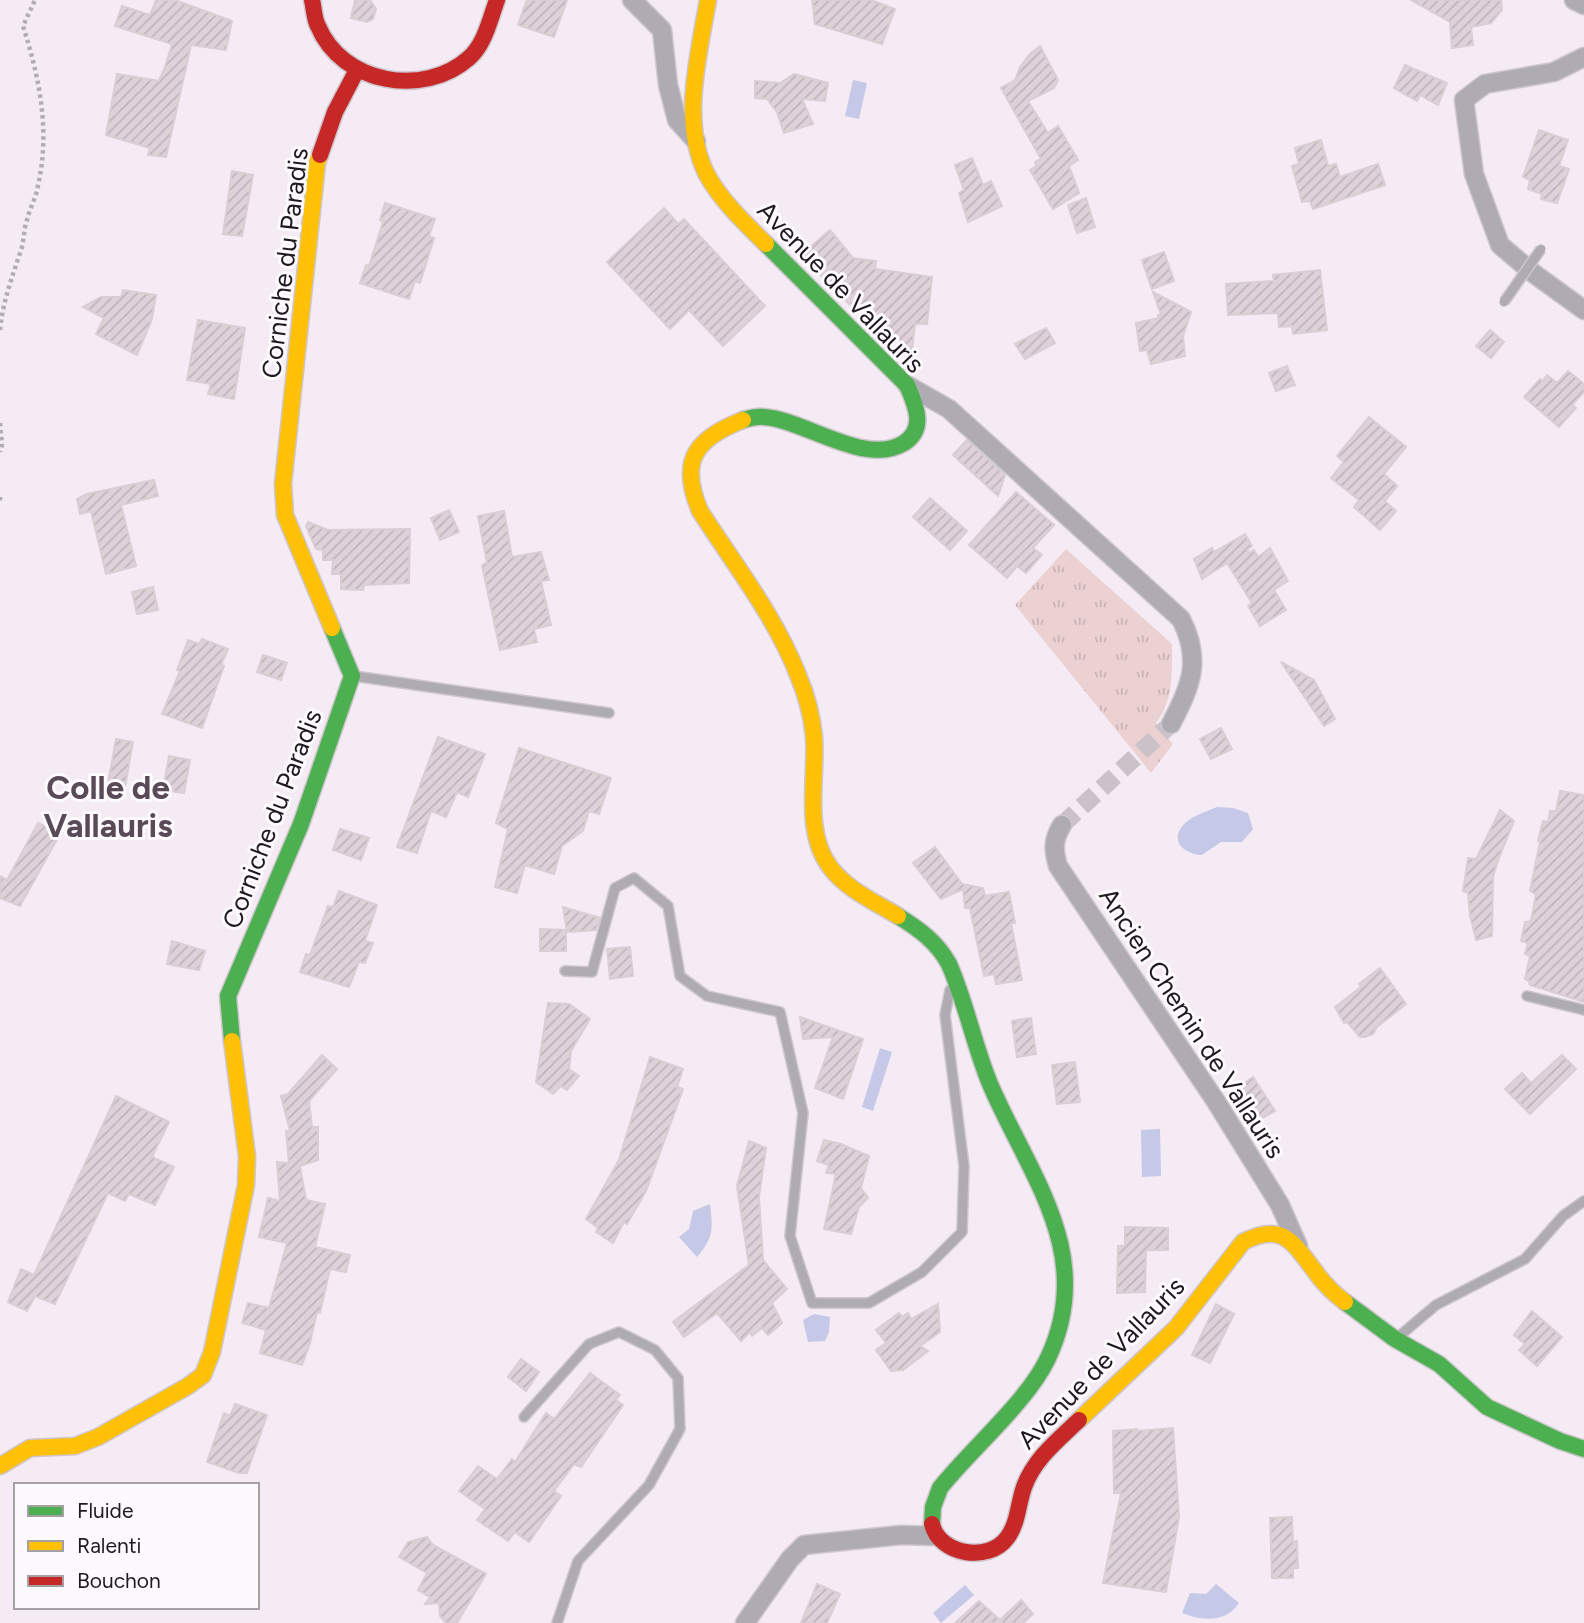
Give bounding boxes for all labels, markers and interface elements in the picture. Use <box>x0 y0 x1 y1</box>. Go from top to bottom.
street label: Corniche du Paradis <box>255 146 315 380</box>
street label: Avenue de Vallauris <box>751 194 931 380</box>
street label: Corniche du Paradis <box>215 705 329 933</box>
district label: Colle de Vallauris <box>43 768 173 845</box>
street label: Ancien Chemin de Vallauris <box>1092 882 1292 1164</box>
street label: Avenue de Vallauris <box>1011 1270 1191 1456</box>
legend <box>14 1483 259 1609</box>
text: Fluide <box>77 1498 133 1523</box>
text: Ralenti <box>77 1533 141 1558</box>
text: Bouchon <box>77 1568 161 1593</box>

